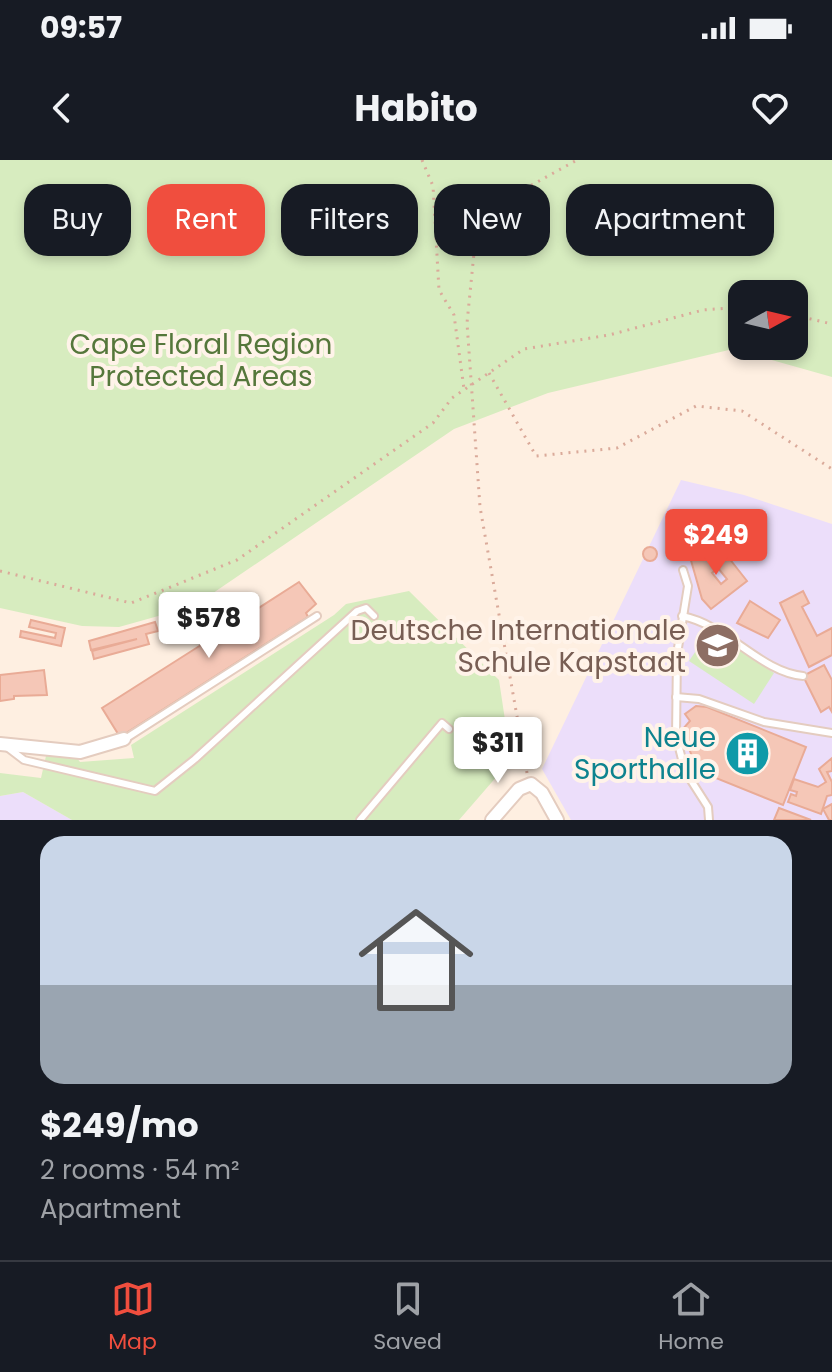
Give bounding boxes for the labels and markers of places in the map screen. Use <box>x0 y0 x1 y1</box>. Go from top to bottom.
pin: $249 <box>669 509 763 577</box>
pin: $578 <box>162 592 256 660</box>
place label: Deutsche Internationale Schule Kapstadt <box>351 611 686 682</box>
school or university icon: Deutsche Internationale Schule Kapstadt <box>693 622 741 670</box>
pin: $311 <box>451 717 545 785</box>
place label: Neue Sporthalle <box>574 718 716 789</box>
building icon: Neue Sporthalle <box>723 729 771 777</box>

